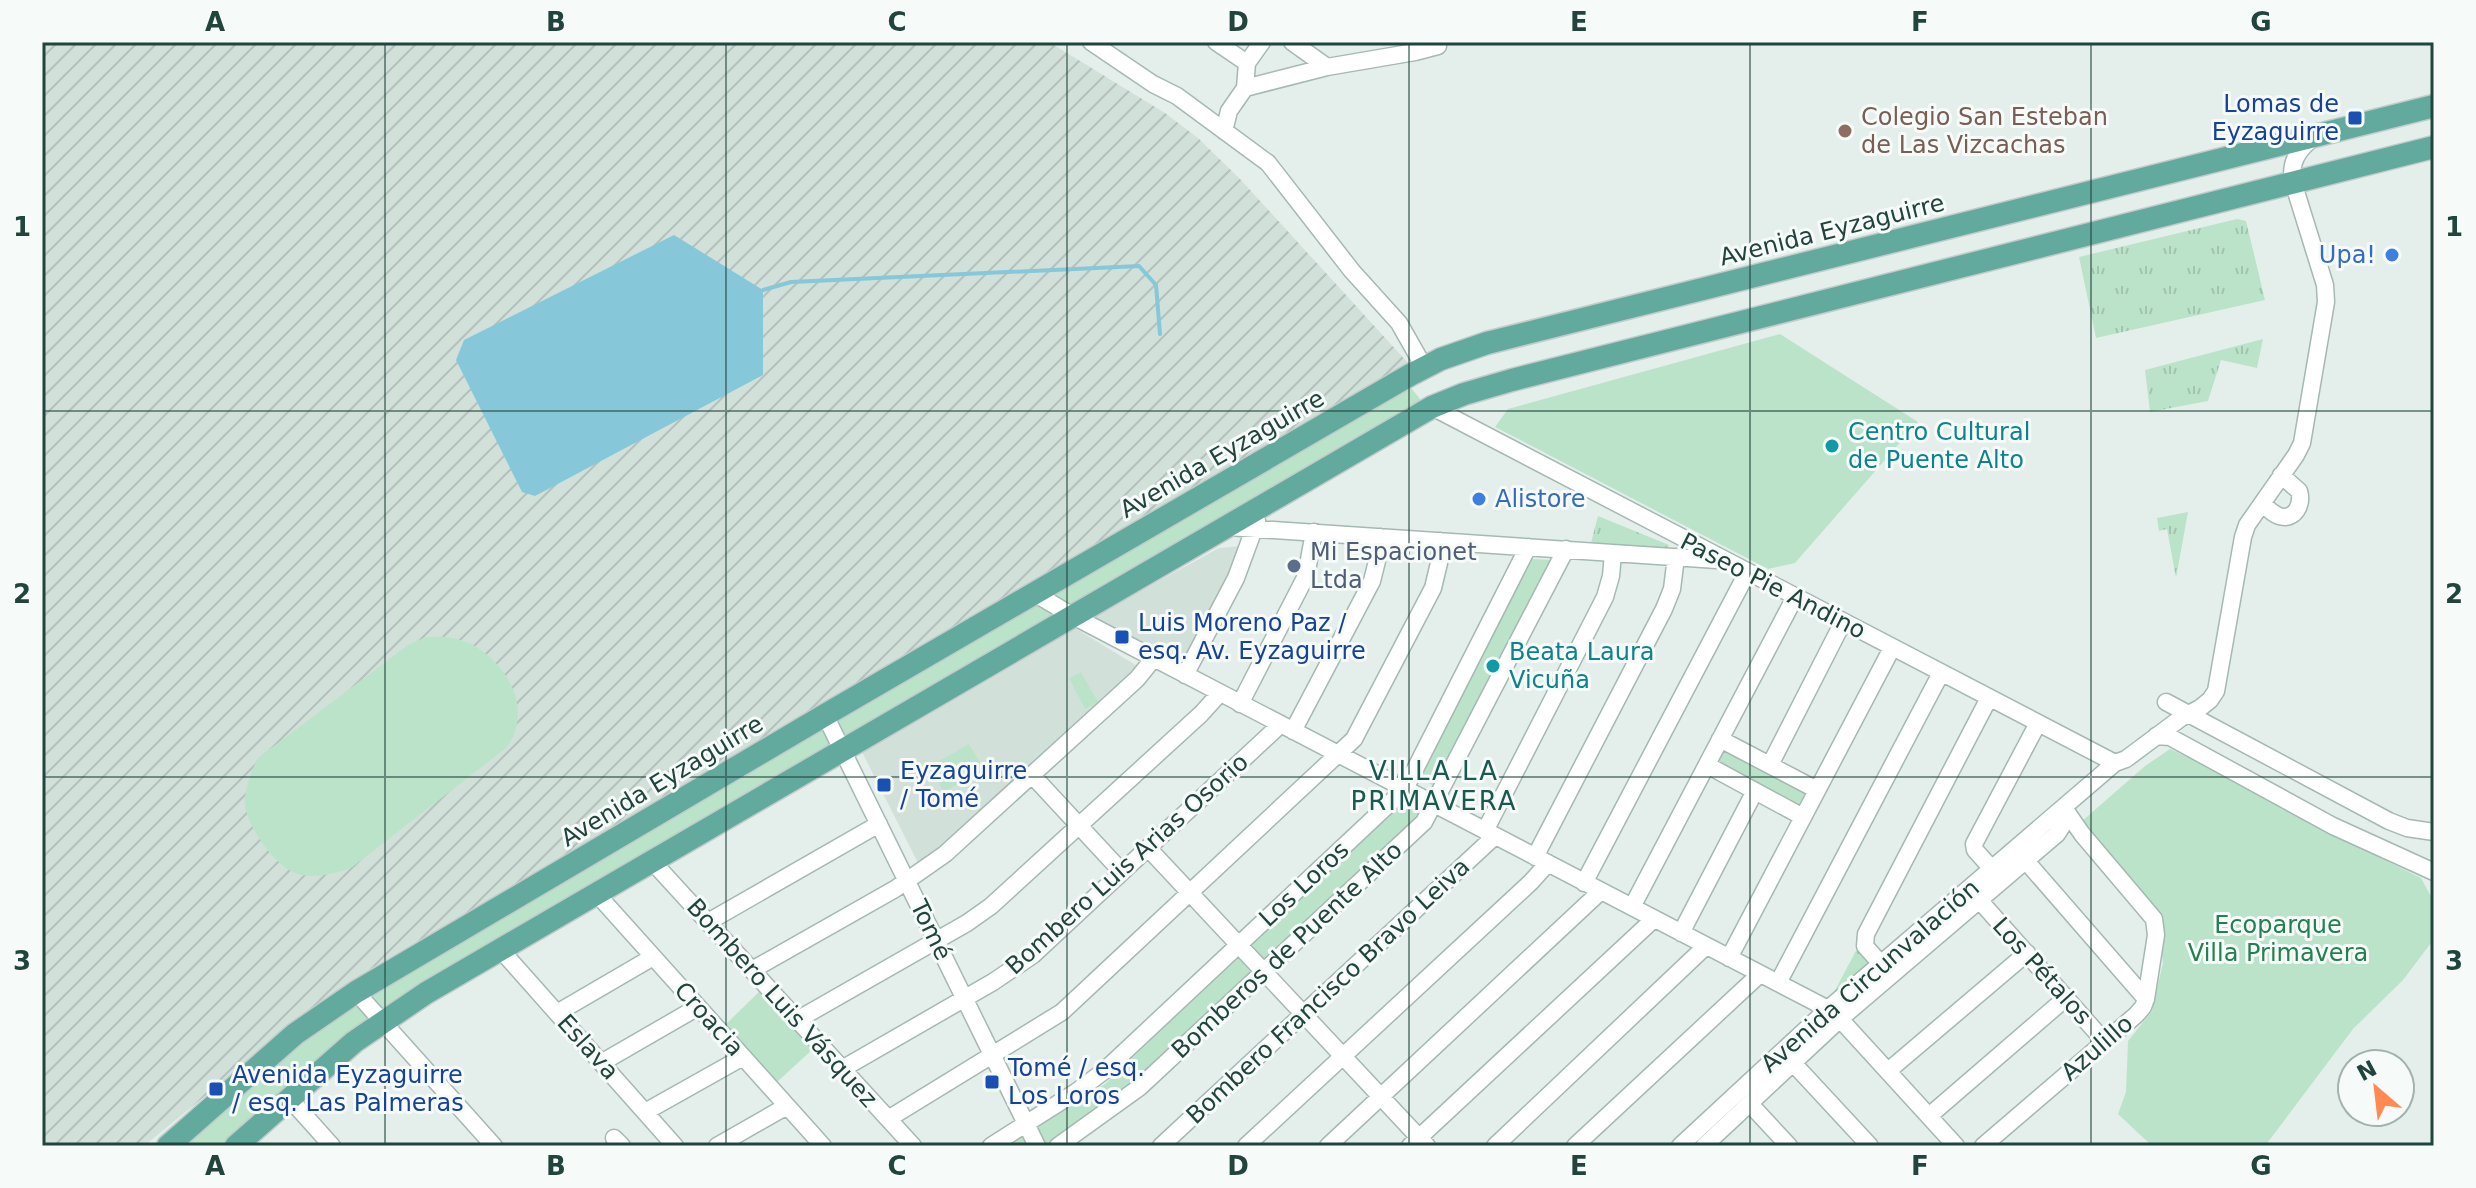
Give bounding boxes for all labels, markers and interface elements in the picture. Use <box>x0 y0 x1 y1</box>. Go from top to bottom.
text: A <box>205 7 225 37</box>
text: B <box>546 7 566 37</box>
text: C <box>887 7 907 37</box>
text: D <box>1227 7 1249 37</box>
text: E <box>1570 7 1588 37</box>
text: F <box>1911 7 1929 37</box>
text: G <box>2250 7 2272 37</box>
place label: Lomas de Eyzaguirre <box>2212 90 2339 146</box>
place label: Colegio San Esteban de Las Vizcachas <box>1861 103 2108 159</box>
marker: Lomas de Eyzaguirre <box>2346 109 2364 127</box>
marker: Colegio San Esteban de Las Vizcachas <box>1836 122 1854 140</box>
street label: Avenida Eyzaguirre <box>1717 189 1947 271</box>
text: 1 <box>13 212 31 242</box>
text: 1 <box>2445 212 2463 242</box>
place label: Upa! <box>2319 241 2376 269</box>
marker: Upa! <box>2383 246 2401 264</box>
street label: Avenida Eyzaguirre <box>1115 384 1329 524</box>
place label: Centro Cultural de Puente Alto <box>1848 418 2030 474</box>
marker: Centro Cultural de Puente Alto <box>1823 437 1841 455</box>
place label: Alistore <box>1495 485 1585 513</box>
marker: Alistore <box>1470 490 1488 508</box>
street label: Paseo Pie Andino <box>1676 527 1870 645</box>
place label: Mi Espacionet Ltda <box>1310 538 1477 594</box>
marker: Mi Espacionet Ltda <box>1285 557 1303 575</box>
text: 2 <box>13 579 31 609</box>
text: 2 <box>2445 579 2463 609</box>
place label: Luis Moreno Paz / esq. Av. Eyzaguirre <box>1138 609 1366 665</box>
marker: Luis Moreno Paz / esq. Av. Eyzaguirre <box>1113 628 1131 646</box>
place label: Beata Laura Vicuña <box>1509 638 1655 694</box>
marker: Beata Laura Vicuña <box>1484 657 1502 675</box>
street label: Avenida Eyzaguirre <box>556 710 768 852</box>
street label: Bombero Luis Arias Osorio <box>1000 748 1254 980</box>
district label: VILLA LA PRIMAVERA <box>1351 756 1517 816</box>
place label: Eyzaguirre / Tomé <box>900 757 1027 813</box>
marker: Eyzaguirre / Tomé <box>875 776 893 794</box>
street label: Bomberos de Puente Alto <box>1166 836 1408 1064</box>
street label: Los Loros <box>1254 836 1354 932</box>
street label: Bombero Francisco Bravo Leiva <box>1181 852 1475 1130</box>
street label: Avenida Circunvalación <box>1755 874 1985 1078</box>
street label: Bombero Luis Vásquez <box>681 893 883 1113</box>
street label: Tomé <box>904 894 957 965</box>
park label: Ecoparque Villa Primavera <box>2188 911 2368 967</box>
street label: Los Pétalos <box>1987 912 2097 1030</box>
text: 3 <box>13 946 31 976</box>
text: 3 <box>2445 946 2463 976</box>
street label: Croacia <box>668 976 750 1062</box>
street label: Eslava <box>552 1009 624 1085</box>
street label: Azulillo <box>2056 1009 2138 1087</box>
north arrow <box>2336 1048 2416 1128</box>
place label: Tomé / esq. Los Loros <box>1007 1054 1145 1110</box>
text: N <box>2353 1055 2381 1086</box>
place label: Avenida Eyzaguirre / esq. Las Palmeras <box>232 1061 464 1117</box>
marker: Tomé / esq. Los Loros <box>983 1073 1001 1091</box>
marker: Avenida Eyzaguirre / esq. Las Palmeras <box>207 1080 225 1098</box>
text: A <box>205 1151 225 1181</box>
text: B <box>546 1151 566 1181</box>
text: C <box>887 1151 907 1181</box>
text: D <box>1227 1151 1249 1181</box>
text: E <box>1570 1151 1588 1181</box>
text: F <box>1911 1151 1929 1181</box>
text: G <box>2250 1151 2272 1181</box>

